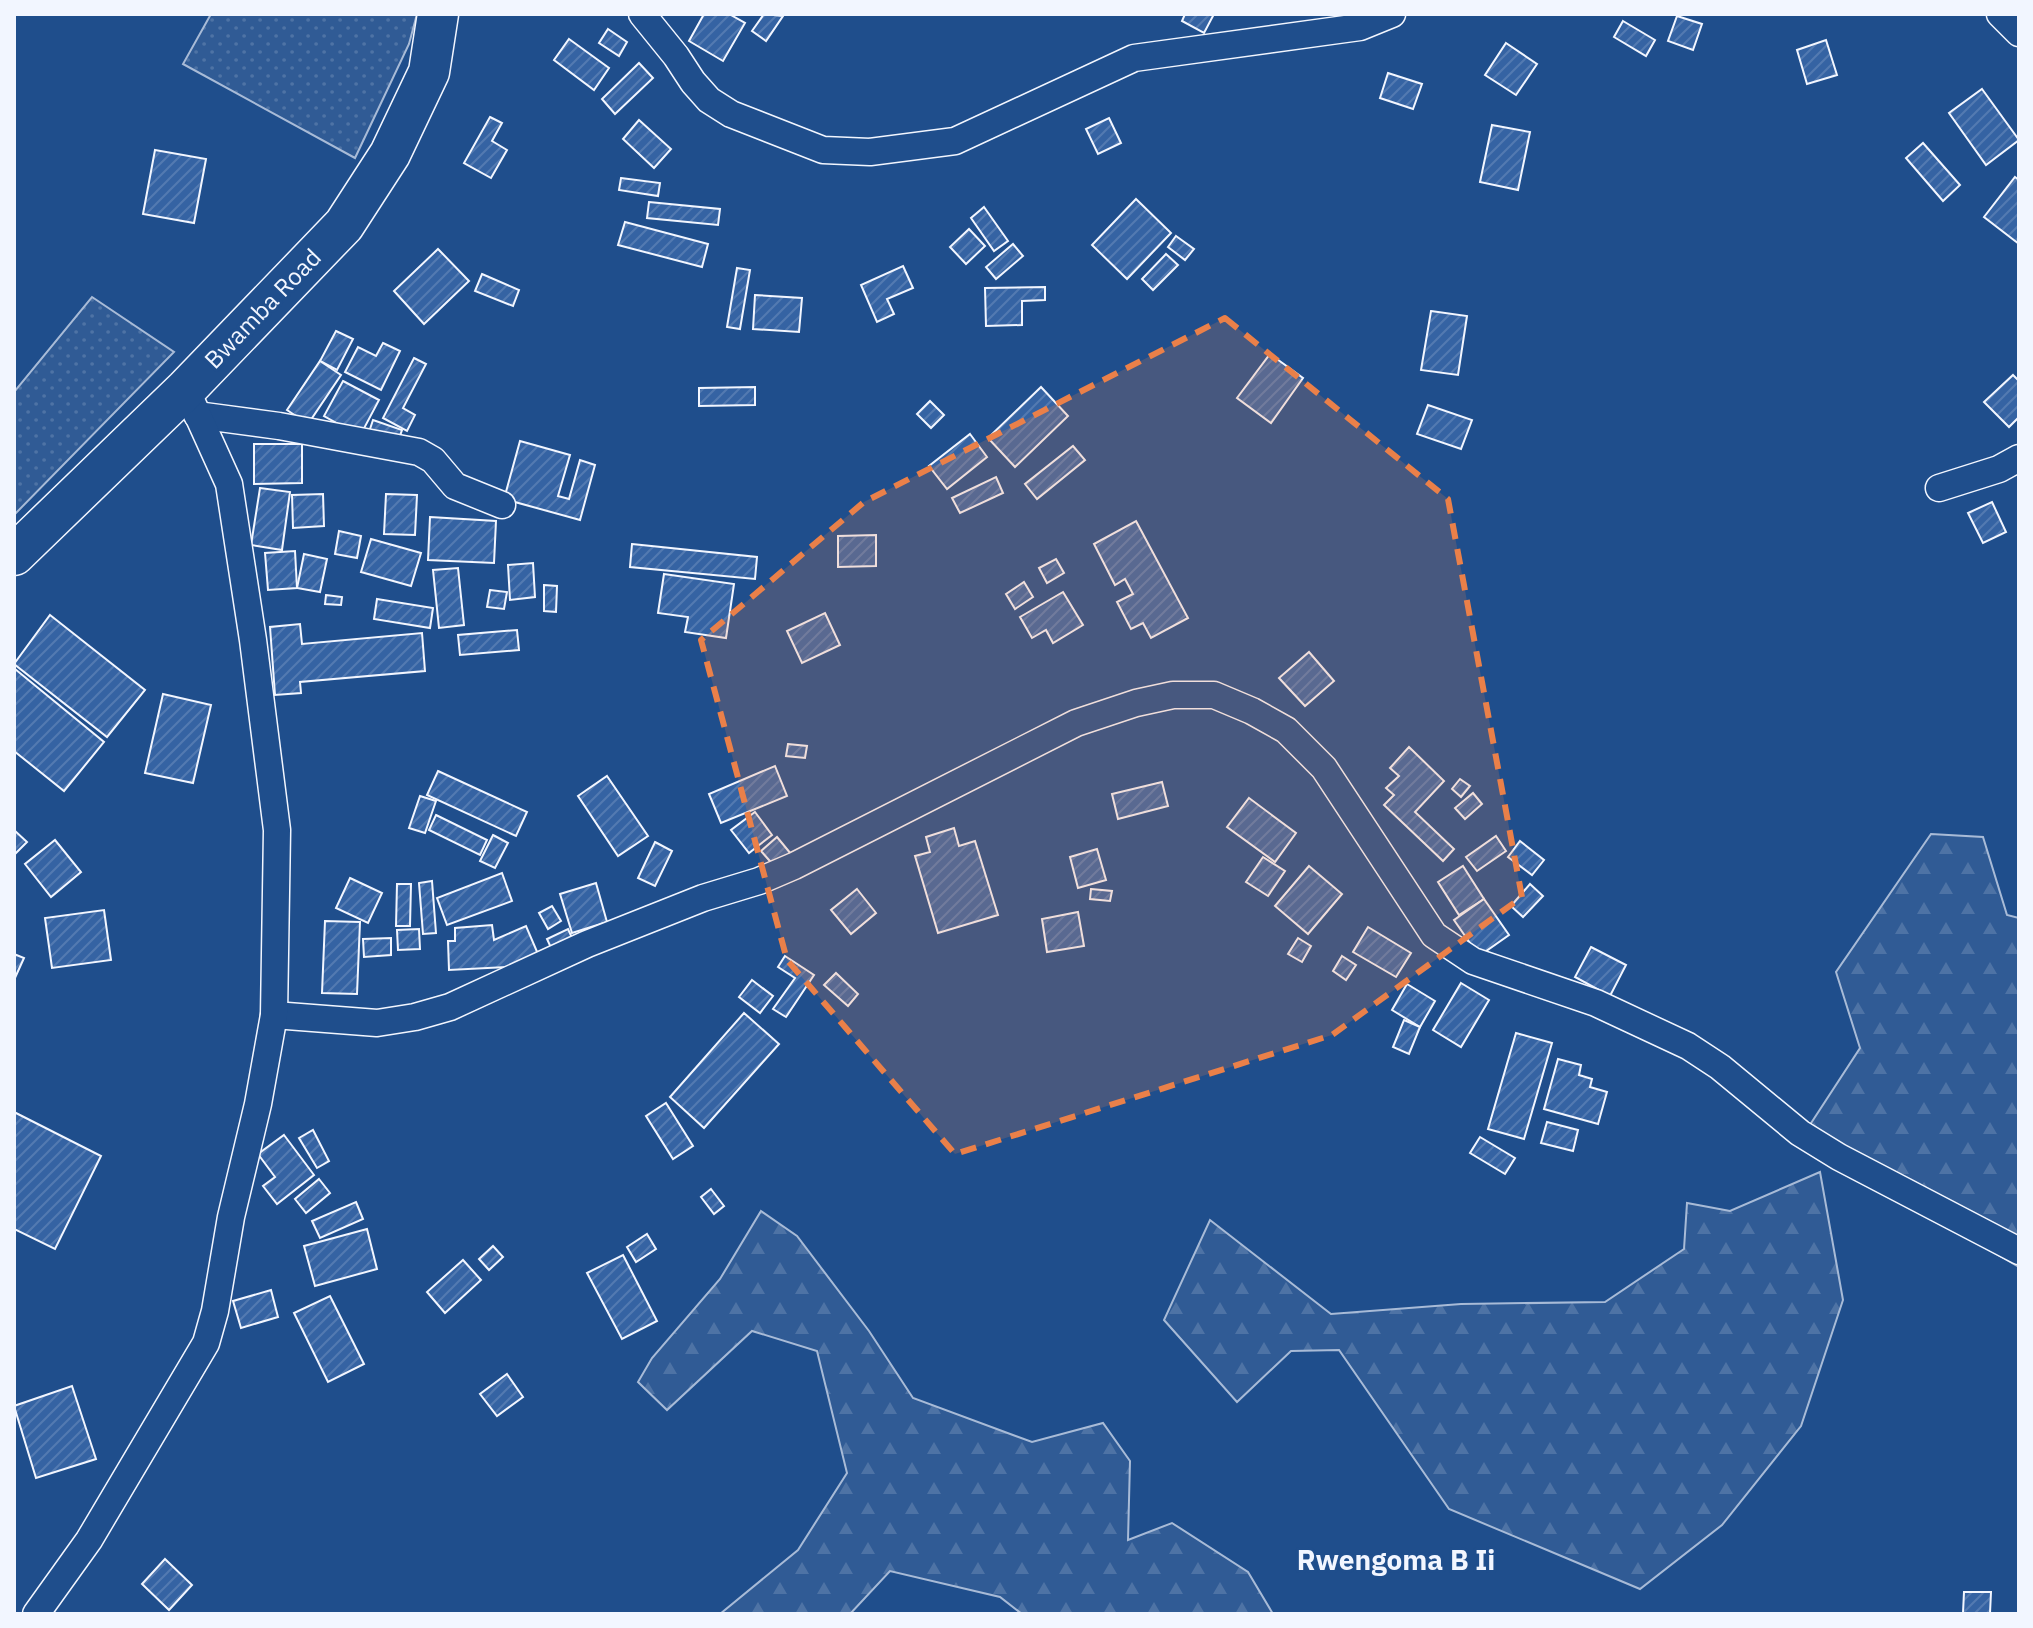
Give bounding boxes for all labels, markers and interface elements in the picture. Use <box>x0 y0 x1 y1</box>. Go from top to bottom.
street label: Bwamba Road <box>197 241 328 375</box>
district label: Rwengoma B Ii <box>1297 1541 1495 1578</box>

